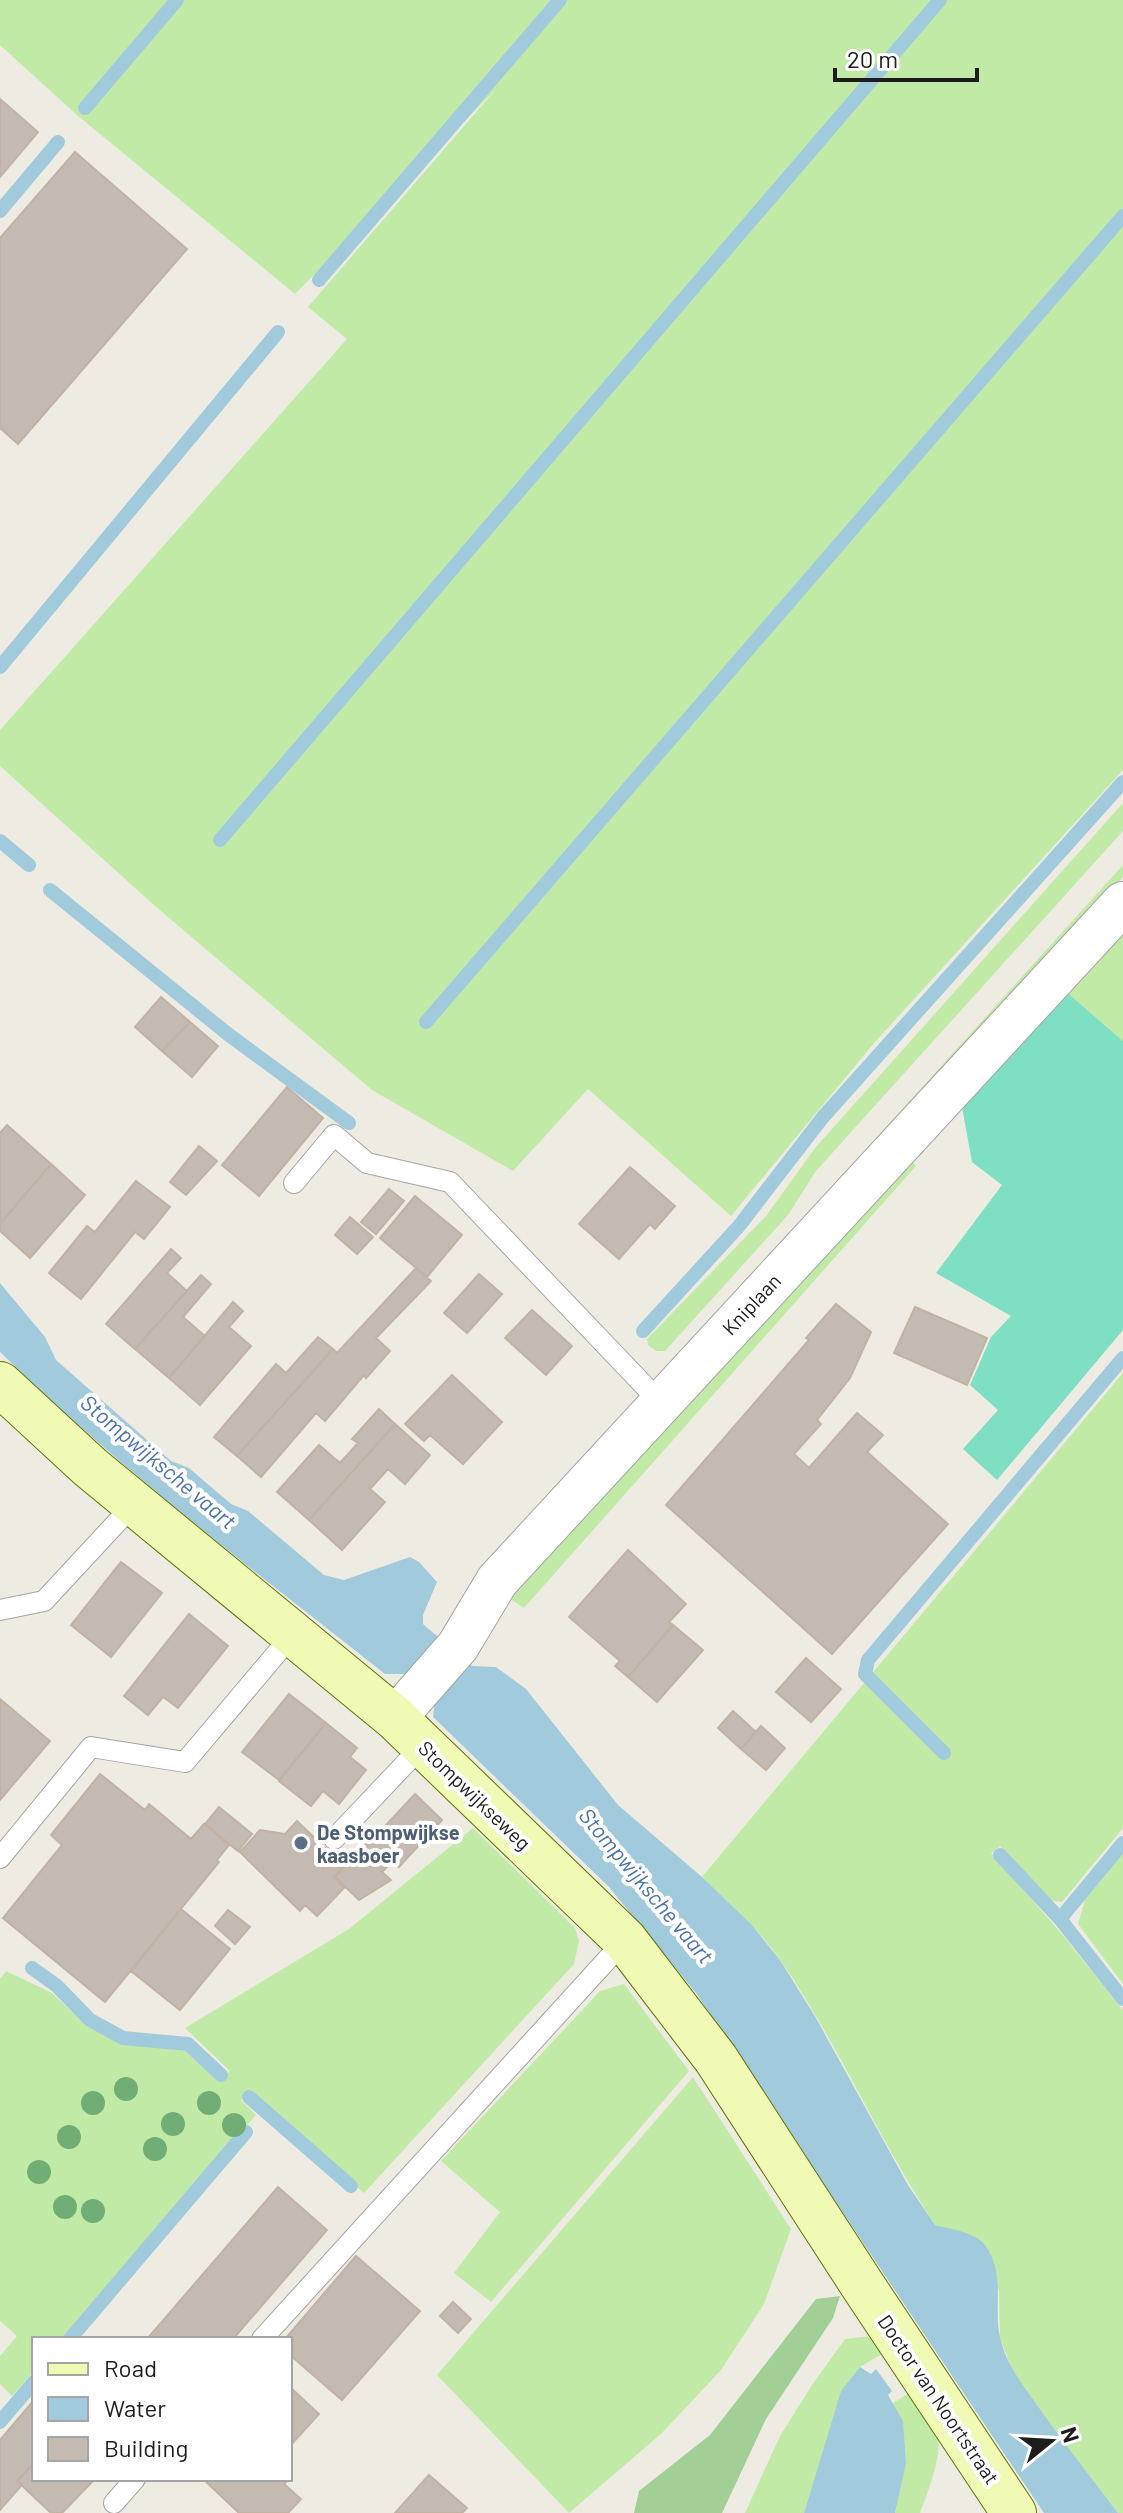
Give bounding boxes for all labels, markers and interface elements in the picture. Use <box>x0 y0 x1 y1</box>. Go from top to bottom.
scale bar <box>835 32 977 82</box>
text: 20 m <box>847 44 898 73</box>
street label: Kniplaan <box>717 1268 785 1340</box>
water label: Stompwijksche vaart <box>76 1389 242 1534</box>
street label: Stompwijkseweg <box>414 1735 536 1855</box>
water label: Stompwijksche vaart <box>575 1802 720 1968</box>
place label: De Stompwijkse kaasboer <box>317 1820 460 1867</box>
marker: De Stompwijkse kaasboer <box>292 1834 310 1852</box>
street label: Doctor van Noortstraat <box>873 2310 1005 2488</box>
legend <box>32 2337 292 2481</box>
text: Road <box>104 2353 157 2382</box>
text: Water <box>104 2393 166 2422</box>
north arrow <box>1011 2401 1091 2481</box>
text: N <box>1056 2424 1086 2445</box>
text: Building <box>104 2433 188 2462</box>

